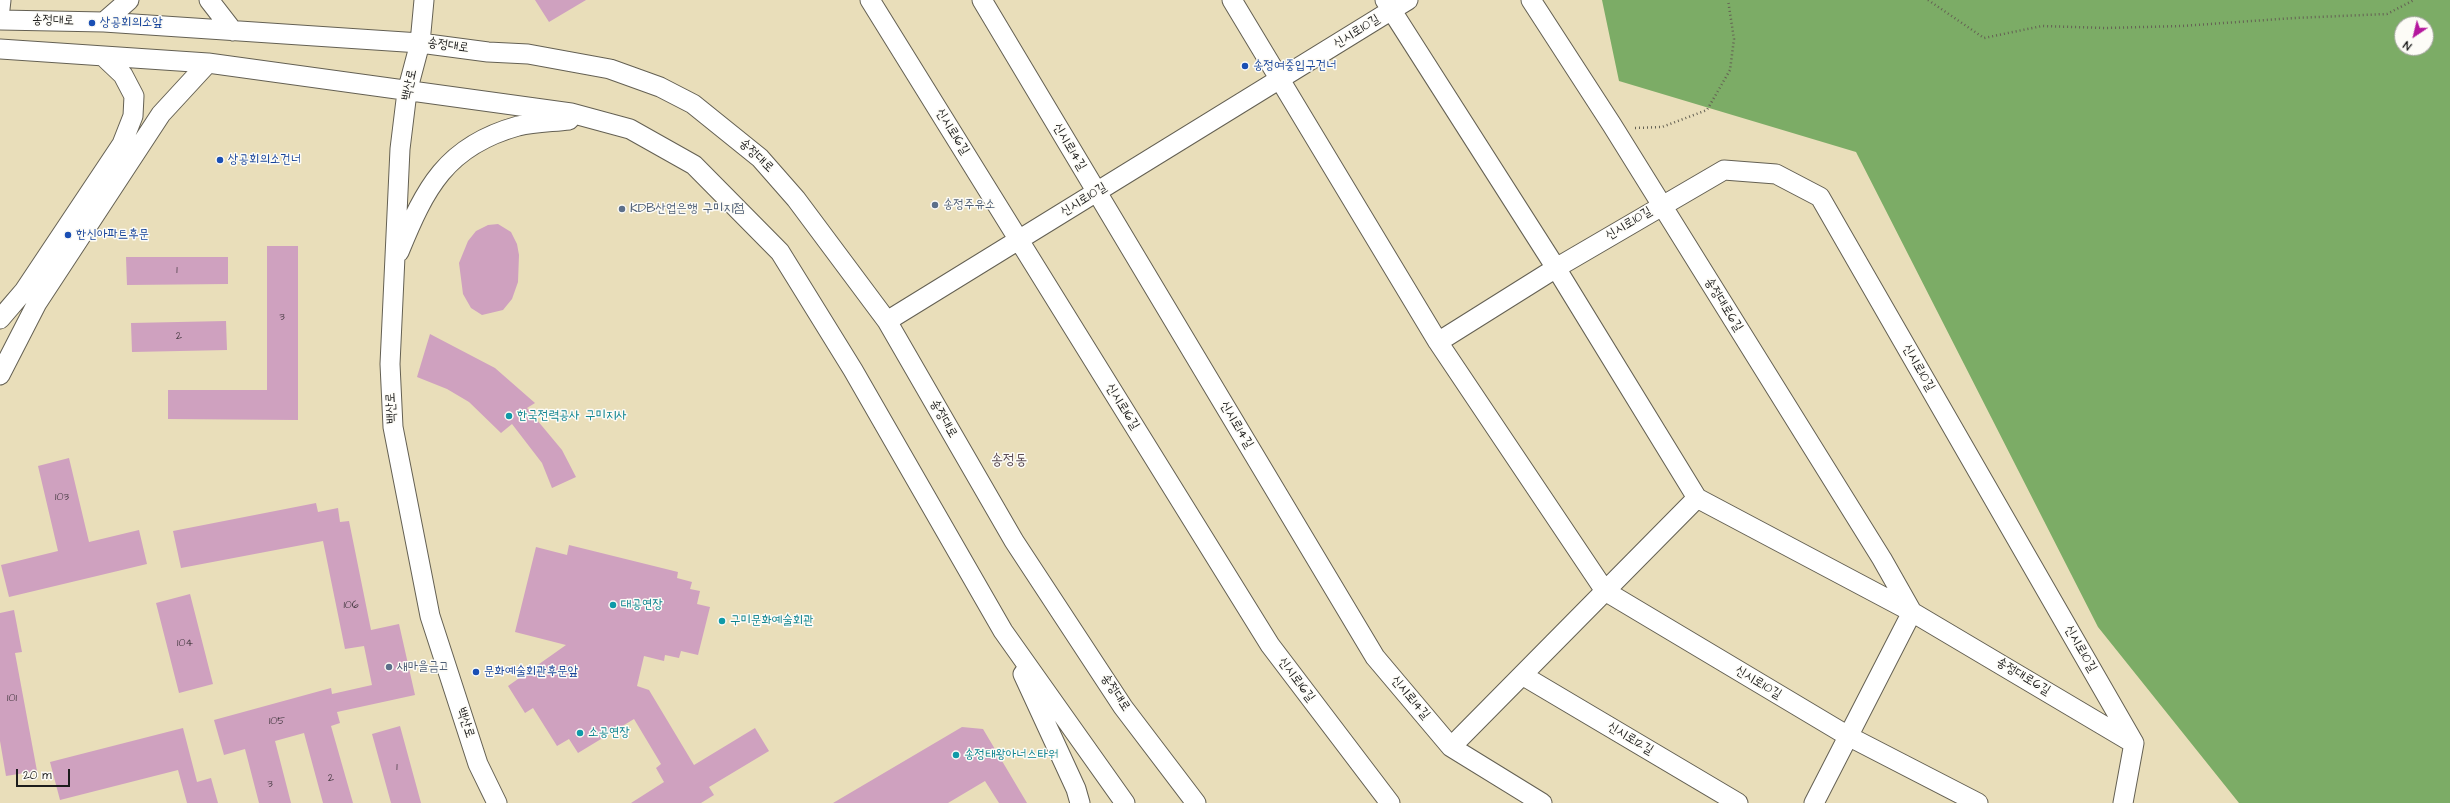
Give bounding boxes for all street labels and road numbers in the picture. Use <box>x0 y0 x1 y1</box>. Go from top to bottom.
street label: 신시로10길 <box>1331 12 1383 52</box>
street label: 송정대로 <box>32 13 74 29</box>
street label: 송정대로 <box>426 35 470 57</box>
street label: 백산로 <box>399 68 421 102</box>
street label: 신시로16길 <box>932 106 972 158</box>
street label: 신시로14길 <box>1049 121 1089 173</box>
street label: 송정대로 <box>736 136 776 176</box>
street label: 신시로10길 <box>1058 180 1110 220</box>
street label: 신시로10길 <box>1603 204 1655 244</box>
street label: 송정대로6길 <box>1700 275 1746 335</box>
street label: 신시로10길 <box>1898 342 1938 394</box>
street label: 신시로16길 <box>1102 381 1142 433</box>
street label: 백산로 <box>383 392 401 424</box>
street label: 송정대로 <box>926 397 960 441</box>
street label: 신시로14길 <box>1216 399 1256 451</box>
street label: 신시로10길 <box>2060 623 2100 675</box>
street label: 신시로16길 <box>1274 655 1318 705</box>
street label: 송정대로6길 <box>1993 655 2053 699</box>
street label: 신시로10길 <box>1732 663 1784 703</box>
street label: 송정대로 <box>1097 671 1133 715</box>
street label: 신시로14길 <box>1387 673 1433 723</box>
street label: 백산로 <box>453 706 477 740</box>
street label: 신시로12길 <box>1604 719 1656 759</box>

